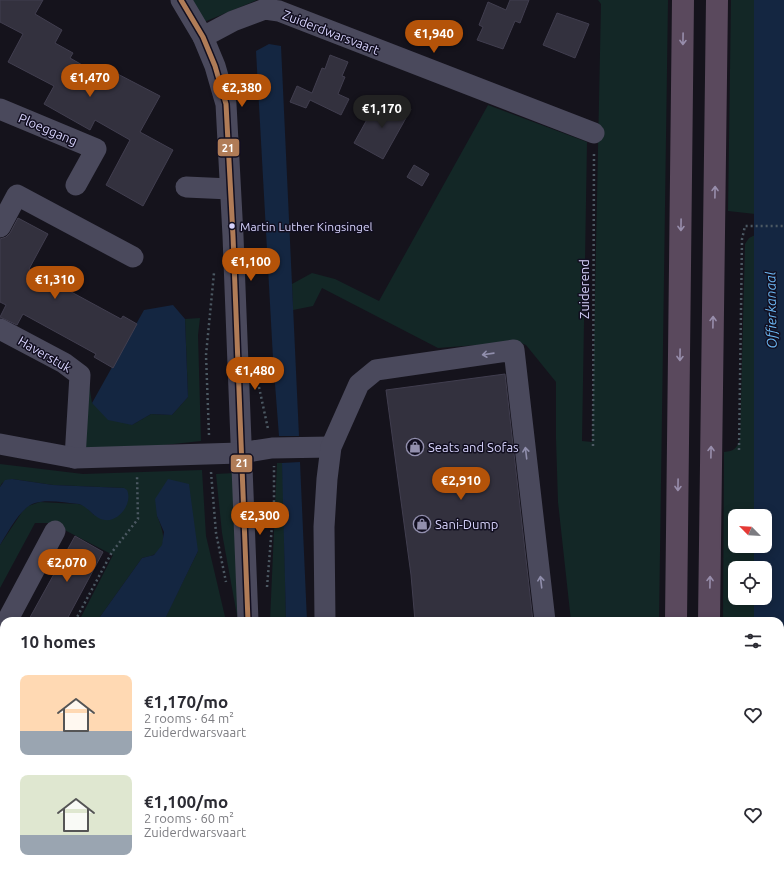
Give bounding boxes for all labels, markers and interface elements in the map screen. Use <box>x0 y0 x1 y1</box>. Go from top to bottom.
street label: Zuiderdwarsvaart <box>281 7 381 57</box>
pin: €1,940 <box>401 20 467 54</box>
text: €1,940 <box>414 26 454 40</box>
one-way arrow <box>679 32 687 45</box>
pin: €1,470 <box>57 64 123 98</box>
text: €1,470 <box>70 70 110 84</box>
pin: €2,380 <box>209 74 275 108</box>
text: €2,380 <box>222 80 262 94</box>
pin: €1,170 <box>349 95 415 129</box>
text: €1,170 <box>362 101 402 115</box>
street label: Ploeggang <box>16 110 80 148</box>
line badge: 21 <box>217 138 240 157</box>
text: 21 <box>222 142 234 154</box>
one-way arrow <box>711 186 719 199</box>
one-way arrow <box>677 218 685 231</box>
place label: Martin Luther Kingsingel <box>240 220 373 233</box>
marker: Martin Luther Kingsingel <box>227 221 237 231</box>
pin: €1,100 <box>218 248 284 282</box>
text: €1,100 <box>231 254 271 268</box>
street label: Zuiderend <box>577 259 591 319</box>
pin: €1,310 <box>22 266 88 300</box>
water label: Offierkanaal <box>762 271 780 349</box>
text: €1,310 <box>35 272 75 286</box>
one-way arrow <box>709 316 717 329</box>
street label: Haverstuk <box>16 333 74 375</box>
one-way arrow <box>676 348 683 361</box>
one-way arrow <box>482 350 495 358</box>
pin: €1,480 <box>222 357 288 391</box>
text: €1,480 <box>235 363 275 377</box>
shop icon: Seats and Sofas <box>405 437 425 457</box>
place label: Seats and Sofas <box>428 440 519 454</box>
one-way arrow <box>707 446 715 459</box>
one-way arrow <box>522 447 530 460</box>
line badge: 21 <box>230 454 253 473</box>
text: 21 <box>236 457 248 469</box>
pin: €2,910 <box>428 467 494 501</box>
text: €2,910 <box>441 473 481 487</box>
one-way arrow <box>674 478 682 491</box>
pin: €2,300 <box>227 502 293 536</box>
text: €2,300 <box>240 508 280 522</box>
north arrow <box>728 509 772 553</box>
map controls <box>728 509 772 605</box>
shop icon: Sani-Dump <box>412 514 432 534</box>
place label: Sani-Dump <box>435 517 498 531</box>
pin: €2,070 <box>34 549 100 583</box>
text: €2,070 <box>47 555 87 569</box>
button: locate <box>728 561 772 605</box>
one-way arrow <box>537 576 545 589</box>
one-way arrow <box>706 576 714 589</box>
icon: filters <box>742 630 764 652</box>
text: 10 homes <box>20 632 96 651</box>
icon: home <box>52 691 100 739</box>
text: €1,170/mo <box>144 692 228 711</box>
icon: heart <box>742 704 764 726</box>
text: 2 rooms · 64 m² <box>144 711 234 725</box>
text: Zuiderdwarsvaart <box>144 725 246 739</box>
icon: home <box>52 791 100 839</box>
text: €1,100/mo <box>144 792 228 811</box>
icon: heart <box>742 804 764 826</box>
text: 2 rooms · 60 m² <box>144 811 234 825</box>
text: Zuiderdwarsvaart <box>144 825 246 839</box>

